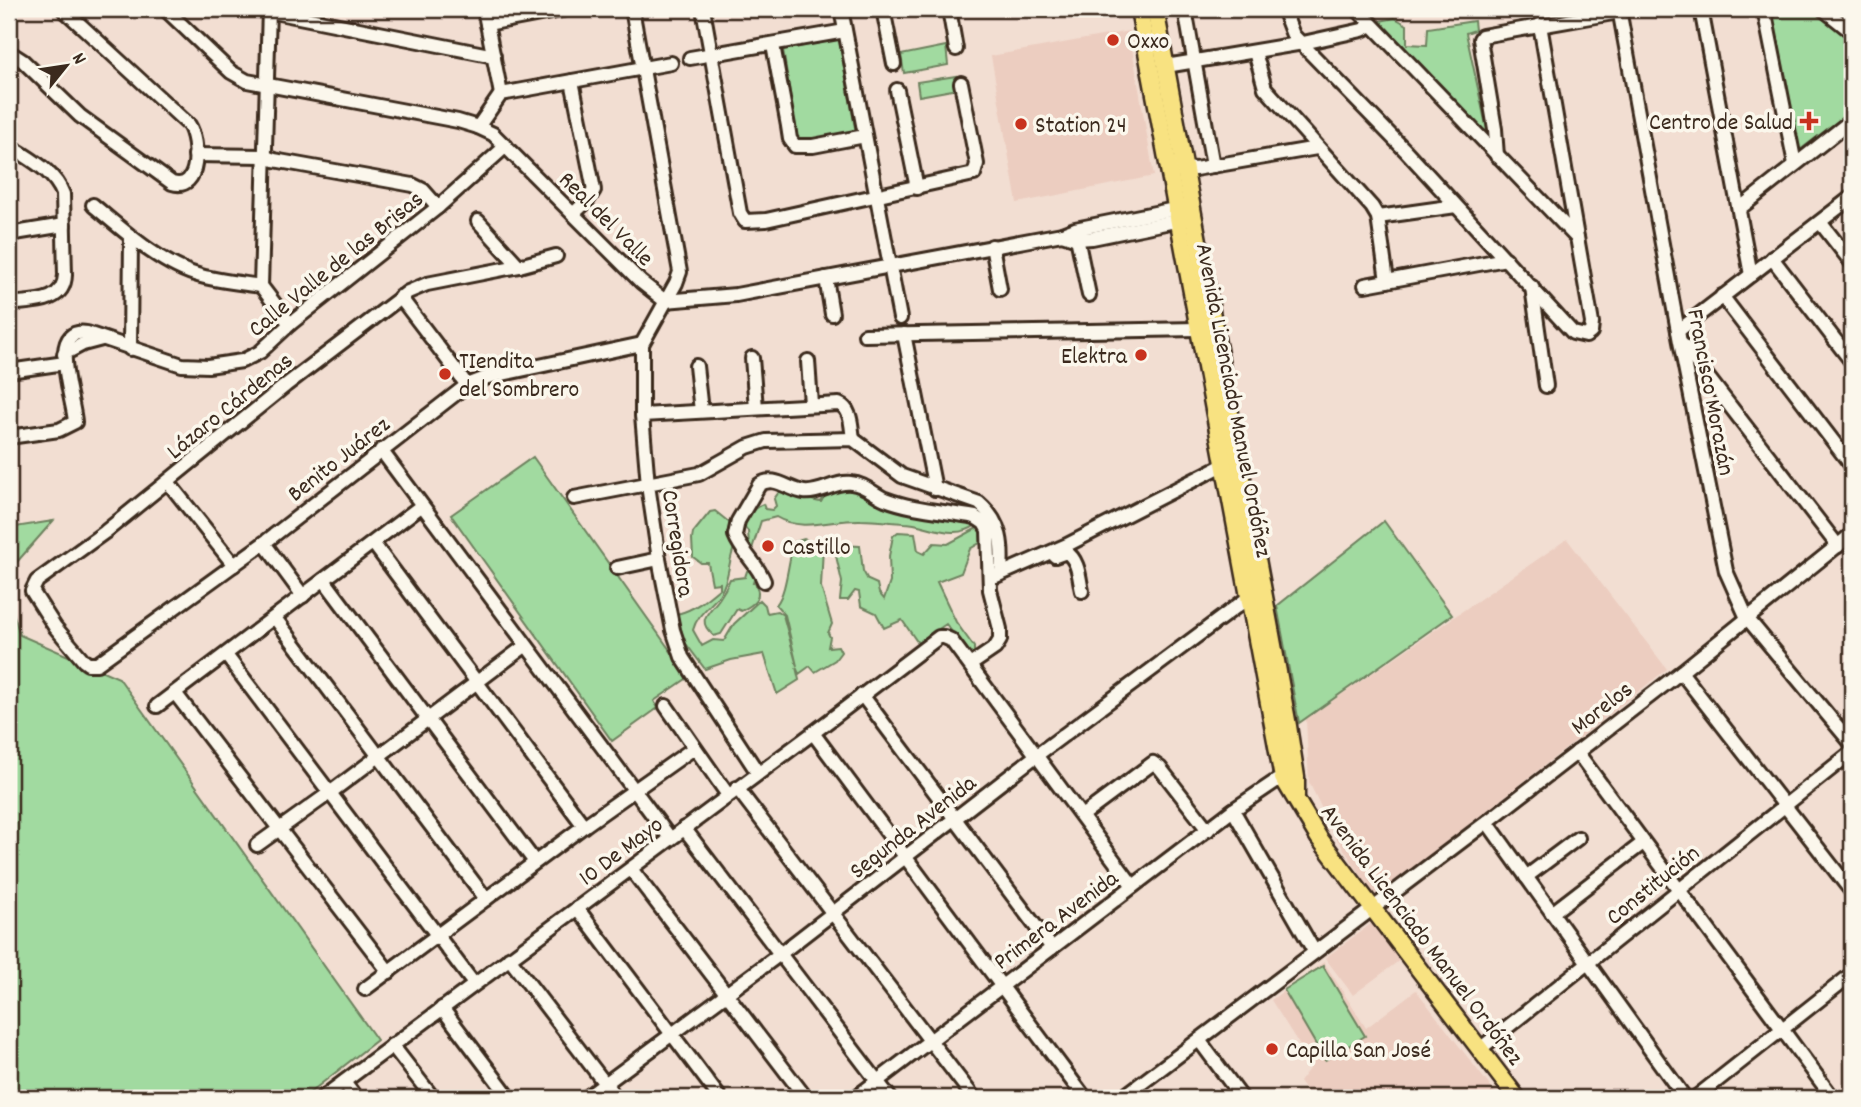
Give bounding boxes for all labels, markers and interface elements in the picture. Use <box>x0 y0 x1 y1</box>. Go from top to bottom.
place label: Oxxo <box>1127 26 1169 60</box>
north arrow <box>32 32 102 102</box>
marker: Oxxo <box>1105 32 1121 48</box>
text: N <box>64 48 92 70</box>
place label: Centro de Salud <box>1649 107 1793 141</box>
place label: Station 24 <box>1035 110 1127 144</box>
marker: Centro de Salud <box>1799 111 1819 131</box>
marker: Station 24 <box>1013 116 1029 132</box>
street label: Real del Valle <box>550 165 660 275</box>
street label: Calle Valle de las Brisas <box>242 184 432 347</box>
street label: Avenida Licenciado Manuel Ordóñez <box>1185 241 1279 561</box>
street label: Francisco Morazán <box>1676 306 1742 479</box>
place label: Elektra <box>1061 341 1128 375</box>
street label: Lázaro Cárdenas <box>160 346 302 469</box>
place label: TIendita del Sombrero <box>459 346 579 408</box>
marker: Elektra <box>1133 347 1149 363</box>
marker: TIendita del Sombrero <box>437 366 453 382</box>
street label: Benito Juárez <box>281 409 398 511</box>
street label: Corregidora <box>651 488 701 600</box>
place label: Castillo <box>782 532 851 566</box>
marker: Castillo <box>760 538 776 554</box>
street label: Morelos <box>1565 674 1641 745</box>
street label: Segunda Avenida <box>843 767 985 889</box>
street label: Avenida Licenciado Manuel Ordóñez <box>1311 798 1530 1074</box>
street label: 10 De Mayo <box>572 809 671 895</box>
street label: Constitución <box>1600 838 1708 935</box>
street label: Primera Avenida <box>987 863 1127 980</box>
place label: Capilla San José <box>1286 1035 1431 1069</box>
marker: Capilla San José <box>1264 1041 1280 1057</box>

